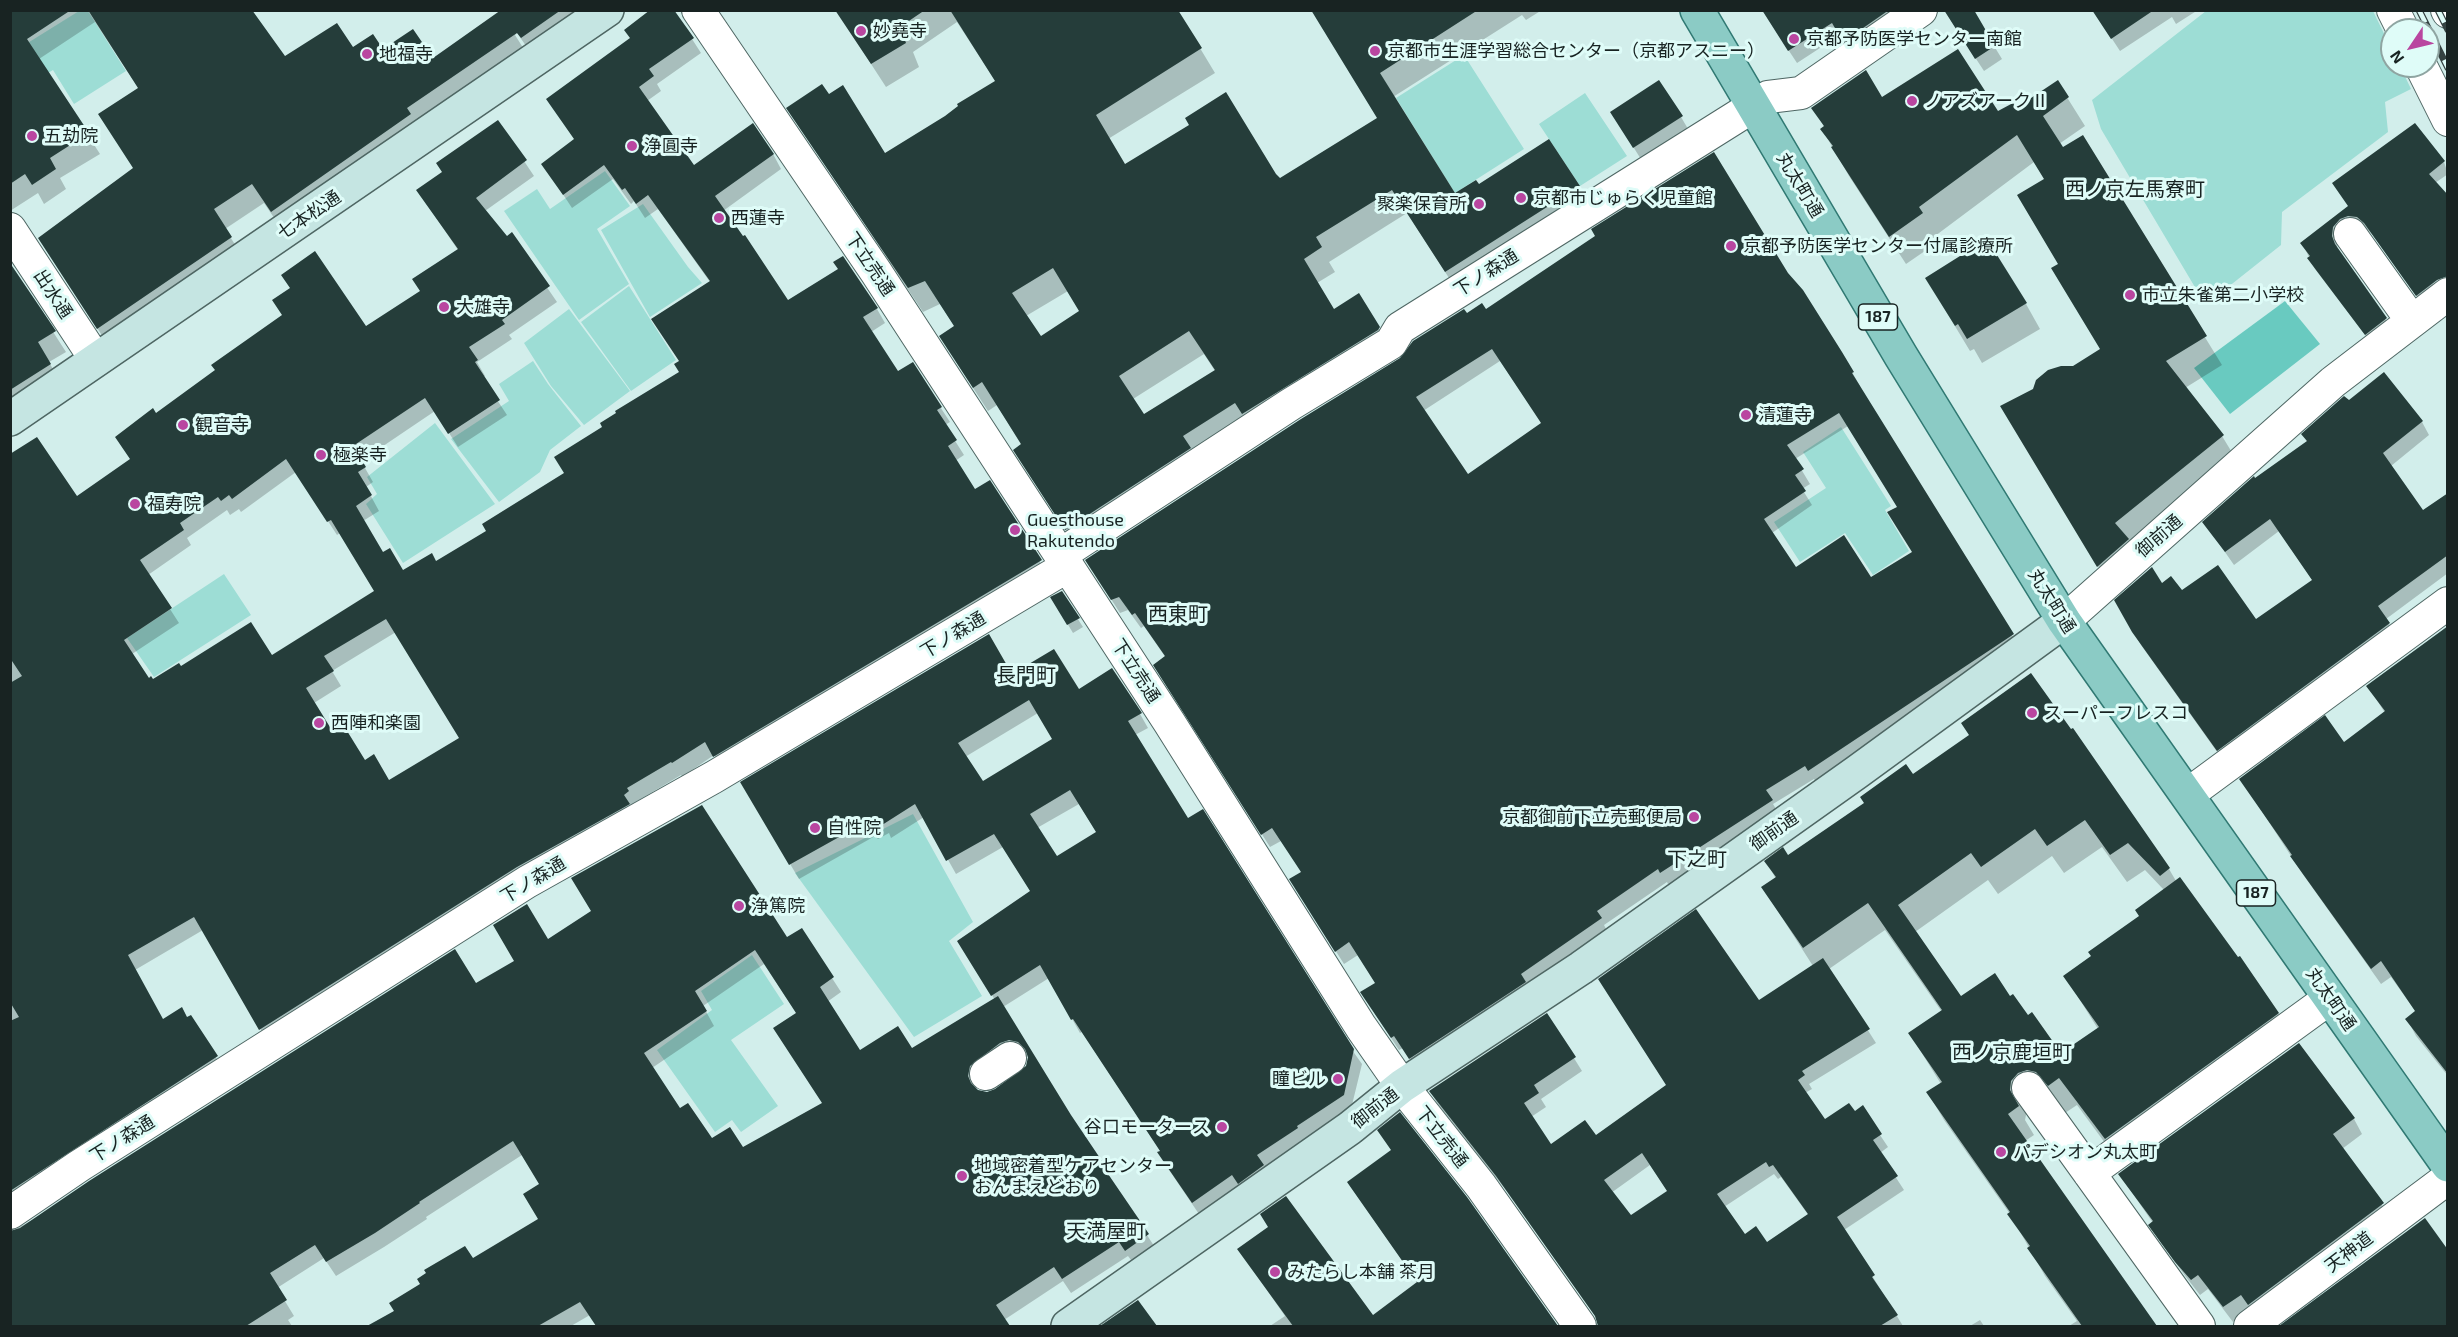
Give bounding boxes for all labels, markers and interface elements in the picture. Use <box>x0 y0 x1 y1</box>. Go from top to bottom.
north arrow <box>2380 18 2440 78</box>
place label: 妙堯寺 <box>873 20 927 42</box>
marker: 妙堯寺 <box>854 24 868 38</box>
place label: 京都予防医学センター南館 <box>1806 28 2022 50</box>
marker: 京都予防医学センター南館 <box>1787 32 1801 46</box>
place label: 京都市生涯学習総合センター（京都アスニー） <box>1387 40 1765 62</box>
place label: 地福寺 <box>379 43 433 65</box>
marker: 京都市生涯学習総合センター（京都アスニー） <box>1368 44 1382 58</box>
marker: 地福寺 <box>360 47 374 61</box>
text: N <box>2385 47 2408 68</box>
place label: ノアズアークⅡ <box>1924 90 2049 112</box>
marker: ノアズアークⅡ <box>1905 94 1919 108</box>
place label: 五劫院 <box>44 125 98 147</box>
marker: 五劫院 <box>25 129 39 143</box>
place label: 浄圓寺 <box>644 135 698 157</box>
marker: 浄圓寺 <box>625 139 639 153</box>
street label: 丸太町通 <box>1772 149 1828 221</box>
district label: 西ノ京左馬寮町 <box>2065 177 2205 201</box>
street label: 七本松通 <box>273 186 345 244</box>
place label: 京都市じゅらく児童館 <box>1533 187 1713 209</box>
marker: 京都市じゅらく児童館 <box>1514 191 1528 205</box>
place label: 聚楽保育所 <box>1377 193 1467 215</box>
marker: 聚楽保育所 <box>1472 197 1486 211</box>
place label: 西蓮寺 <box>731 207 785 229</box>
marker: 西蓮寺 <box>712 211 726 225</box>
street label: 下立売通 <box>841 228 899 300</box>
place label: 京都予防医学センター付属診療所 <box>1743 235 2013 257</box>
marker: 京都予防医学センター付属診療所 <box>1724 239 1738 253</box>
street label: 下ノ森通 <box>1450 245 1522 301</box>
street label: 出水通 <box>29 265 77 323</box>
place label: 市立朱雀第二小学校 <box>2142 284 2304 306</box>
marker: 市立朱雀第二小学校 <box>2123 288 2137 302</box>
place label: 大雄寺 <box>456 296 510 318</box>
marker: 大雄寺 <box>437 300 451 314</box>
road number: 187 <box>1858 304 1898 330</box>
place label: 清蓮寺 <box>1758 404 1812 426</box>
marker: 清蓮寺 <box>1739 408 1753 422</box>
place label: 観音寺 <box>195 414 249 436</box>
marker: 観音寺 <box>176 418 190 432</box>
place label: 極楽寺 <box>333 444 387 466</box>
marker: 極楽寺 <box>314 448 328 462</box>
place label: 福寿院 <box>147 493 201 515</box>
marker: 福寿院 <box>128 497 142 511</box>
place label: Guesthouse Rakutendo <box>1027 509 1124 552</box>
street label: 御前通 <box>2132 510 2186 562</box>
marker: Guesthouse Rakutendo <box>1008 523 1022 537</box>
street label: 丸太町通 <box>2024 565 2080 637</box>
district label: 西東町 <box>1148 602 1208 626</box>
street label: 下ノ森通 <box>917 607 989 663</box>
street label: 下立売通 <box>1107 635 1165 707</box>
district label: 長門町 <box>996 663 1056 687</box>
place label: スーパーフレスコ <box>2044 702 2188 724</box>
marker: スーパーフレスコ <box>2025 706 2039 720</box>
place label: 西陣和楽園 <box>331 712 421 734</box>
marker: 西陣和楽園 <box>312 716 326 730</box>
place label: 京都御前下立売郵便局 <box>1502 806 1682 828</box>
street label: 御前通 <box>1746 807 1802 855</box>
marker: 京都御前下立売郵便局 <box>1687 810 1701 824</box>
place label: 自性院 <box>827 817 881 839</box>
marker: 自性院 <box>808 821 822 835</box>
district label: 下之町 <box>1667 847 1727 871</box>
street label: 下ノ森通 <box>497 852 569 908</box>
road number: 187 <box>2236 880 2276 906</box>
place label: 浄篤院 <box>751 895 805 917</box>
marker: 浄篤院 <box>732 899 746 913</box>
street label: 丸太町通 <box>2302 963 2360 1035</box>
district label: 西ノ京鹿垣町 <box>1952 1040 2072 1064</box>
place label: 瞳ビル <box>1272 1068 1326 1090</box>
marker: 瞳ビル <box>1331 1072 1345 1086</box>
street label: 御前通 <box>1347 1083 1403 1133</box>
street label: 下立売通 <box>1411 1102 1473 1172</box>
street label: 下ノ森通 <box>86 1111 158 1167</box>
place label: 谷口モータース <box>1084 1116 1210 1138</box>
marker: 谷口モータース <box>1215 1120 1229 1134</box>
place label: パデシオン丸太町 <box>2013 1141 2157 1163</box>
marker: パデシオン丸太町 <box>1994 1145 2008 1159</box>
place label: 地域密着型ケアセンター おんまえどおり <box>974 1155 1172 1198</box>
marker: 地域密着型ケアセンター おんまえどおり <box>955 1169 969 1183</box>
district label: 天満屋町 <box>1066 1219 1146 1243</box>
street label: 天神道 <box>2321 1227 2377 1277</box>
place label: みたらし本舗 茶月 <box>1287 1261 1435 1283</box>
marker: みたらし本舗 茶月 <box>1268 1265 1282 1279</box>

